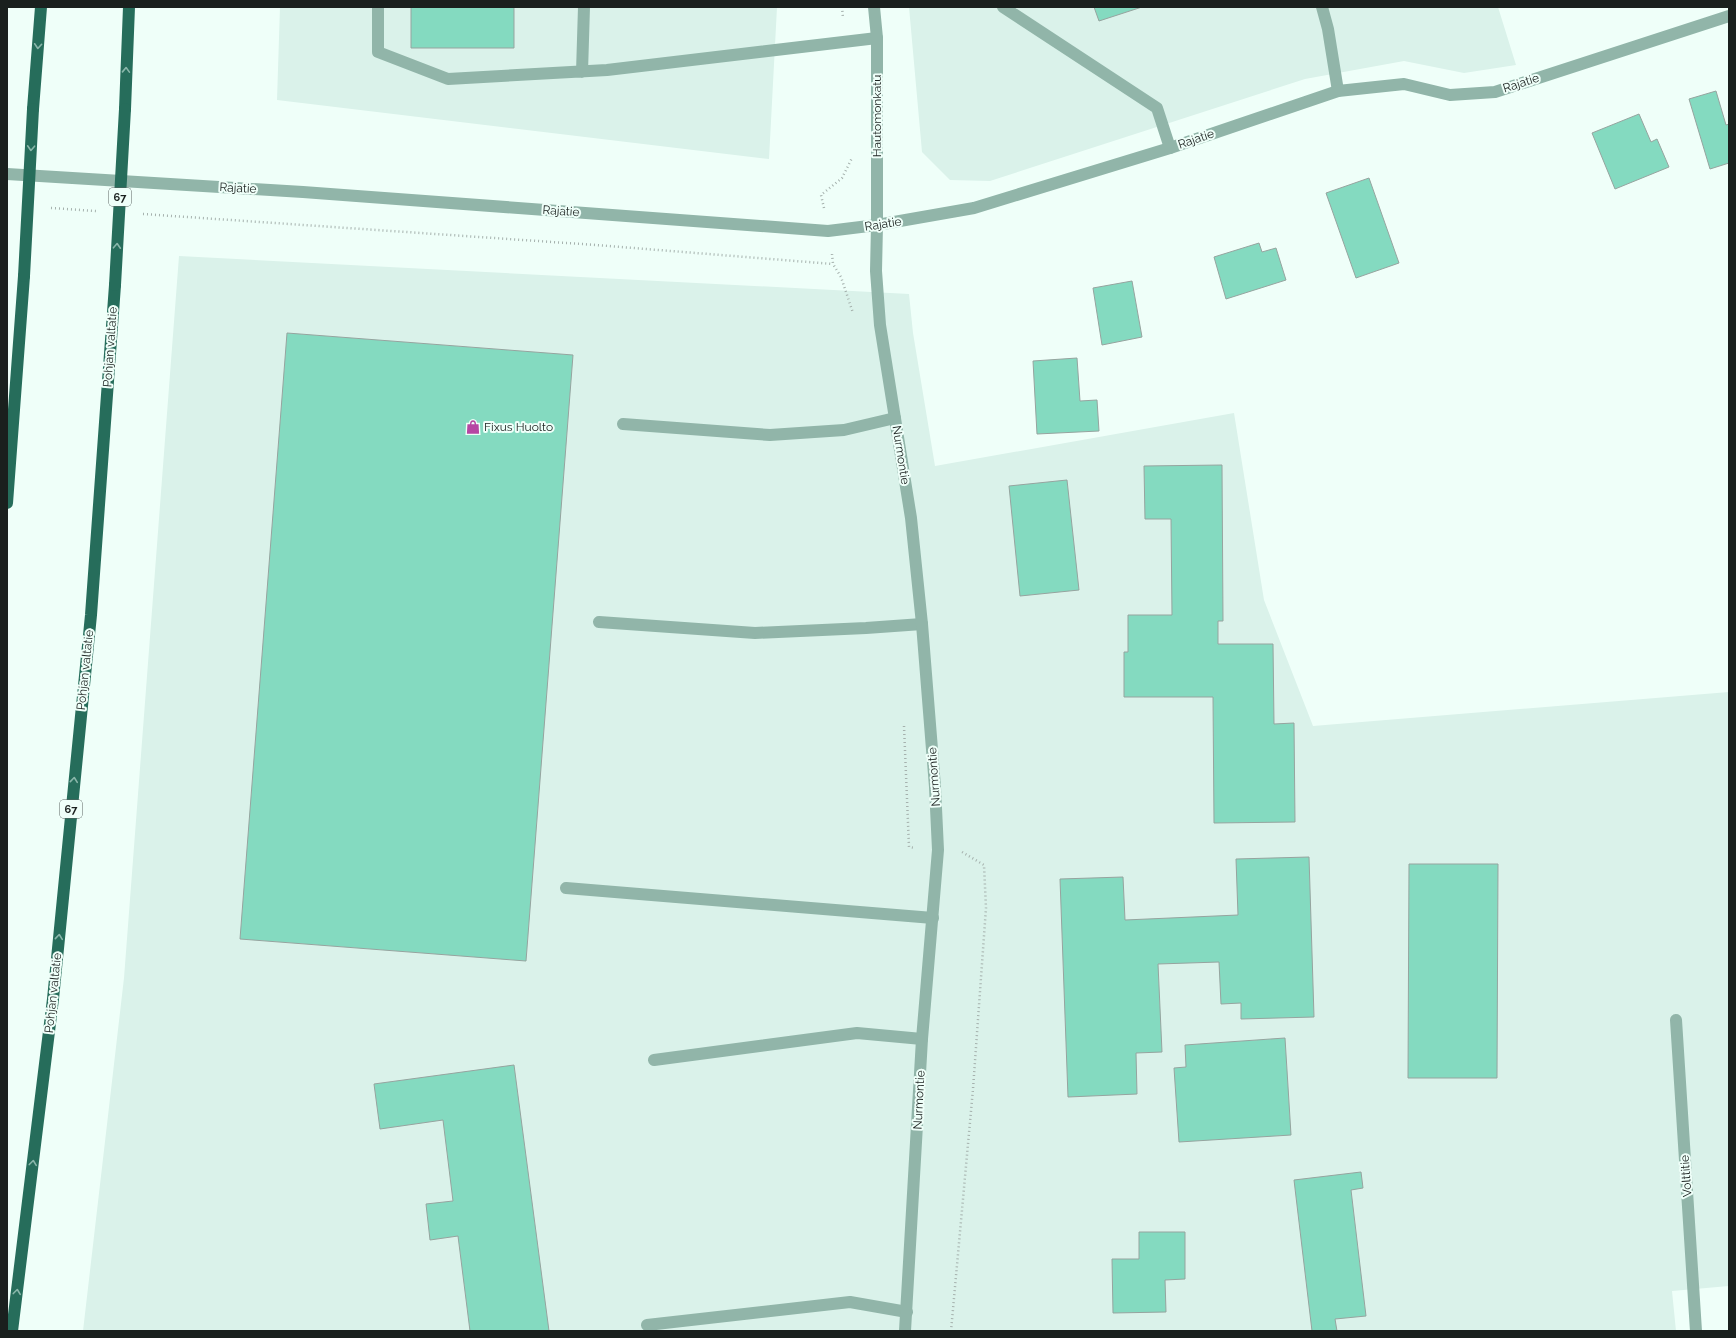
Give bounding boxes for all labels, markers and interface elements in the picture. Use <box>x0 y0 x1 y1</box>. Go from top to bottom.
one-way arrow <box>33 43 42 49</box>
one-way arrow <box>122 67 131 73</box>
street label: Rajatie <box>1501 71 1541 95</box>
street label: Hautomonkatu <box>870 75 884 157</box>
street label: Rajatie <box>1176 126 1216 152</box>
one-way arrow <box>26 145 35 151</box>
street label: Rajatie <box>219 180 257 196</box>
road number: 67 <box>109 188 131 206</box>
street label: Rajatie <box>542 203 580 219</box>
street label: Rajatie <box>864 214 902 234</box>
one-way arrow <box>113 243 122 249</box>
street label: Pohjan valtatie <box>100 306 120 388</box>
shop icon: Fixus Huolto <box>465 419 481 435</box>
place label: Fixus Huolto <box>484 420 553 434</box>
street label: Nurmontie <box>889 425 913 485</box>
street label: Pohjan valtatie <box>74 629 96 711</box>
street label: Nurmontie <box>925 747 943 807</box>
one-way arrow <box>70 776 79 783</box>
road number: 67 <box>60 800 82 818</box>
one-way arrow <box>54 934 63 940</box>
street label: Pohjan valtatie <box>42 952 64 1034</box>
street label: Nurmontie <box>910 1070 928 1130</box>
street label: Volttitie <box>1678 1155 1694 1197</box>
one-way arrow <box>28 1160 37 1166</box>
one-way arrow <box>12 1289 21 1295</box>

